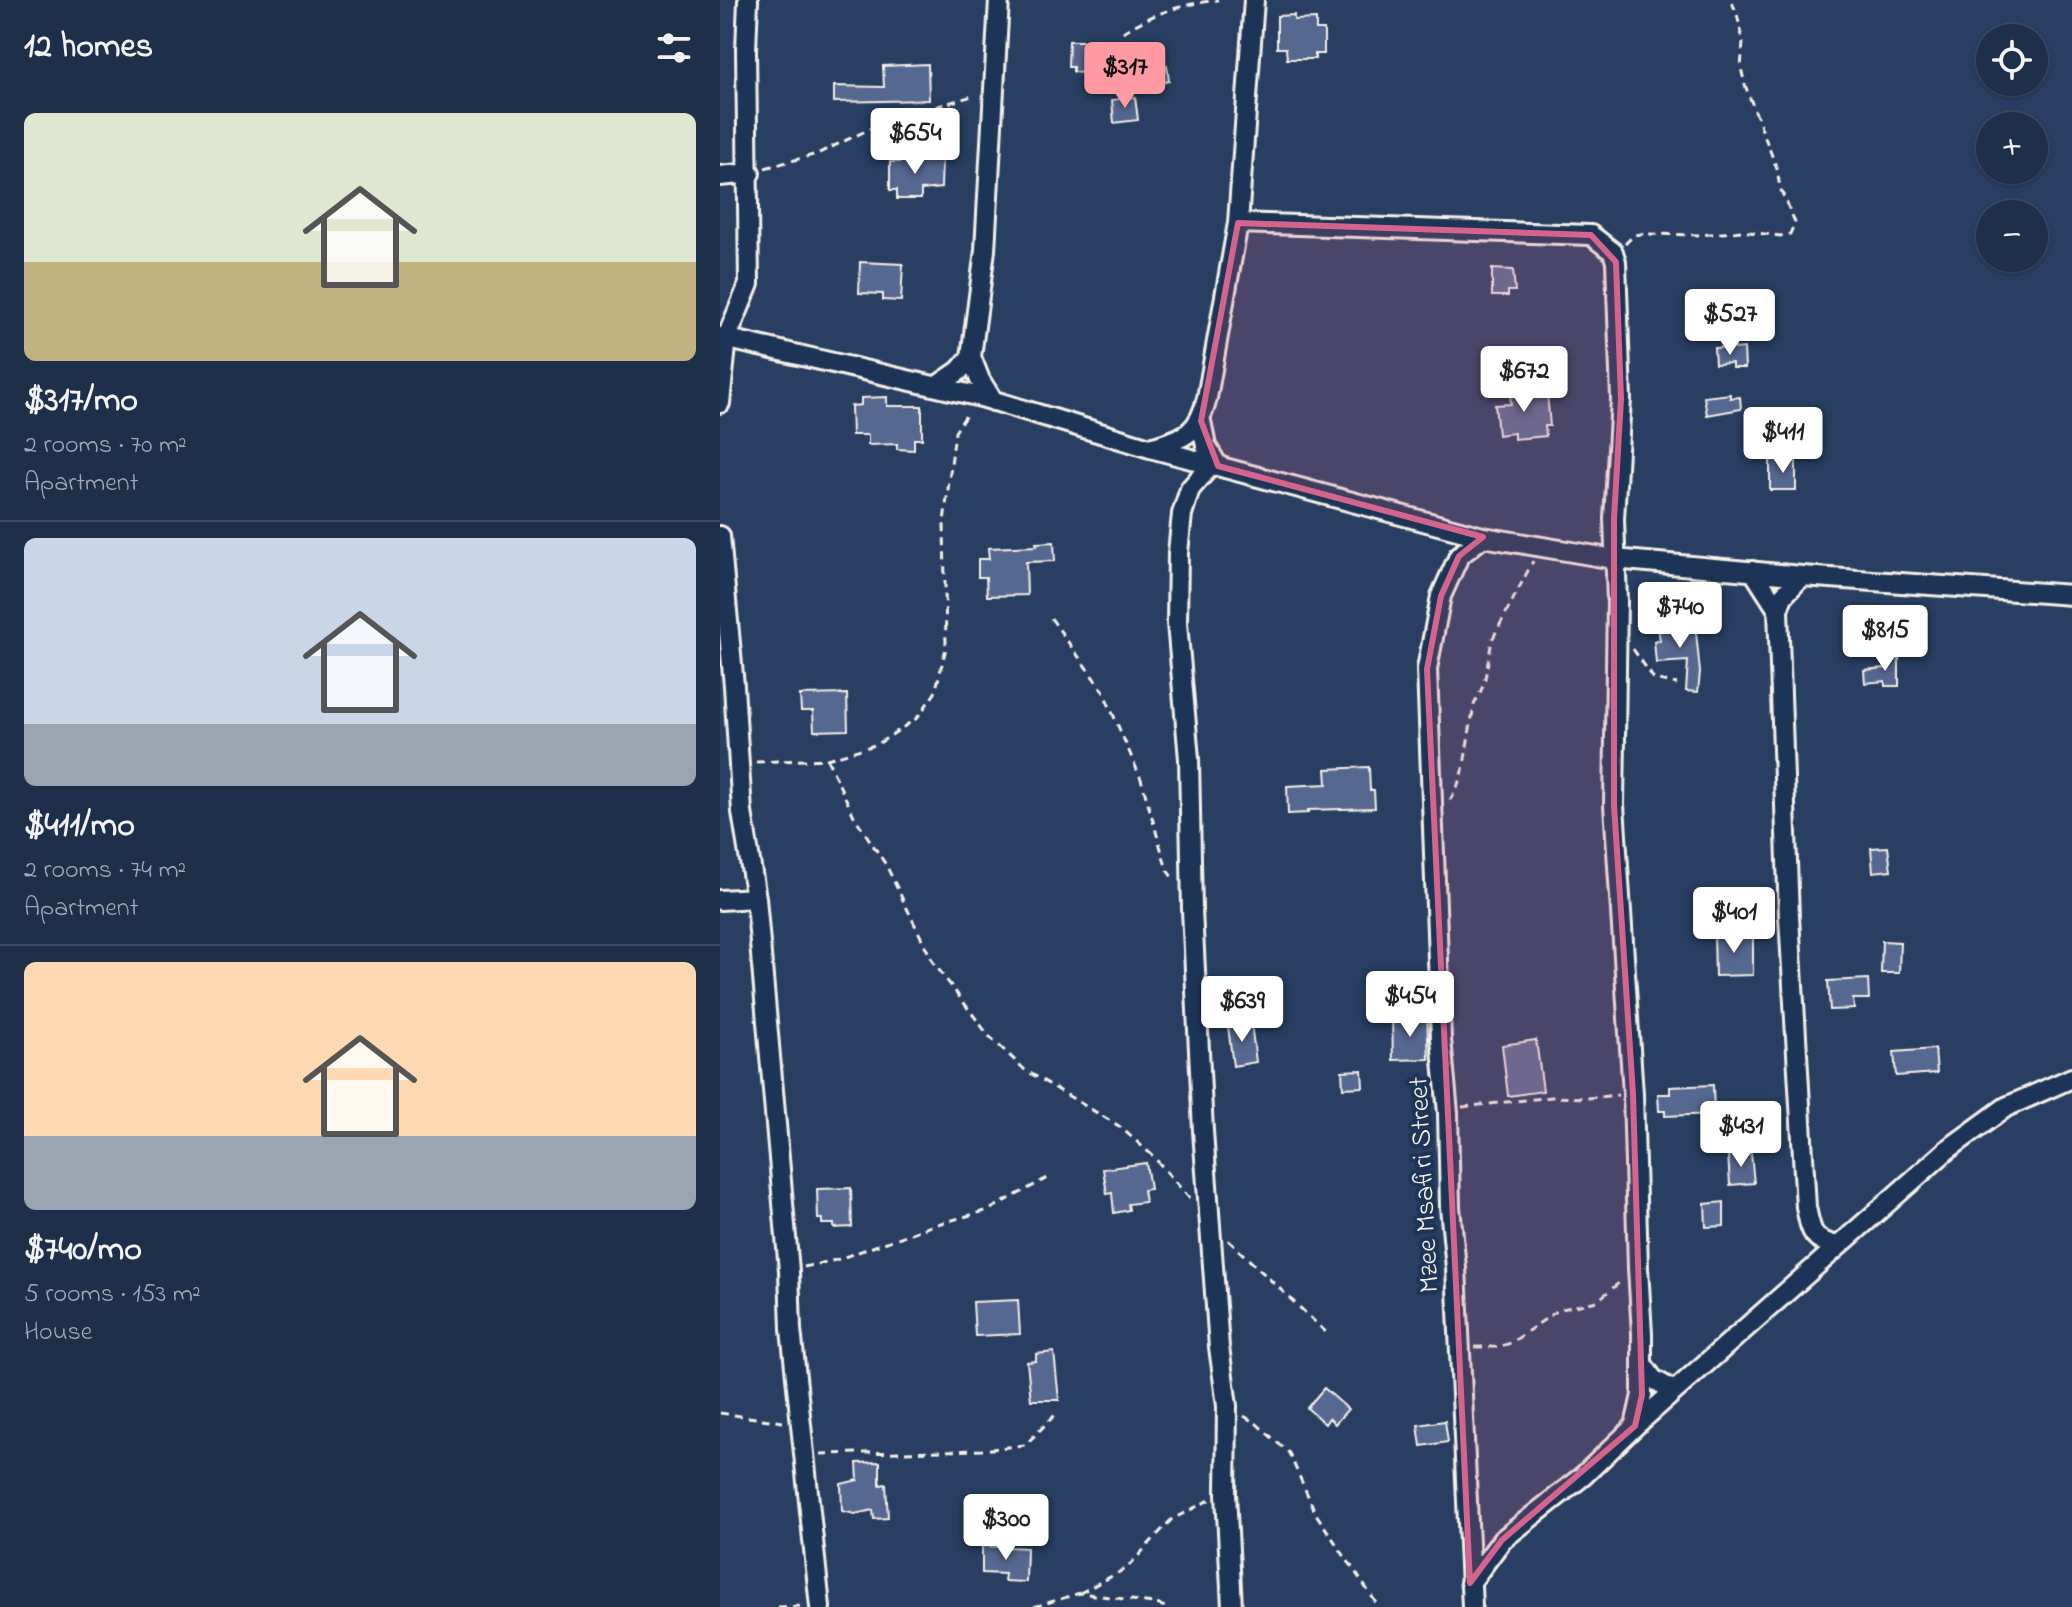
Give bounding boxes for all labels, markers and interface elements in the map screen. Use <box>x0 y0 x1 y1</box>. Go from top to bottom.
text: 12 homes <box>24 23 153 73</box>
map controls <box>1976 24 2048 272</box>
button: locate <box>1976 24 2048 96</box>
icon: filters <box>652 26 696 70</box>
pin: $317 <box>1078 42 1172 110</box>
text: $317 <box>1102 49 1148 87</box>
pin: $654 <box>868 108 962 176</box>
button: + <box>1976 112 2048 184</box>
text: $654 <box>889 115 941 153</box>
icon: home <box>288 165 432 309</box>
button: − <box>1976 200 2048 272</box>
pin: $527 <box>1683 289 1777 357</box>
text: $527 <box>1703 296 1757 334</box>
pin: $672 <box>1477 346 1571 414</box>
text: $672 <box>1499 353 1549 391</box>
text: $317/mo <box>24 377 138 427</box>
pin: $411 <box>1736 407 1830 475</box>
text: $411 <box>1762 414 1804 452</box>
text: 2 rooms · 70 m² <box>24 427 187 465</box>
text: Apartment <box>24 465 138 503</box>
pin: $740 <box>1633 582 1727 650</box>
text: $740 <box>1656 589 1704 627</box>
icon: home <box>288 590 432 734</box>
pin: $815 <box>1838 605 1932 673</box>
text: $815 <box>1861 612 1909 650</box>
text: $411/mo <box>24 802 135 852</box>
text: 2 rooms · 74 m² <box>24 852 186 890</box>
pin: $401 <box>1687 887 1781 955</box>
text: Apartment <box>24 890 138 928</box>
text: $401 <box>1711 894 1757 932</box>
pin: $454 <box>1363 971 1457 1039</box>
pin: $639 <box>1195 976 1289 1044</box>
text: $454 <box>1384 978 1436 1016</box>
text: $639 <box>1219 983 1265 1021</box>
icon: home <box>288 1014 432 1158</box>
street label: Mzee Msafiri Street <box>1399 1076 1452 1294</box>
pin: $431 <box>1694 1101 1788 1169</box>
text: $431 <box>1718 1108 1764 1146</box>
text: $740/mo <box>24 1226 142 1276</box>
text: 5 rooms · 153 m² <box>24 1276 201 1314</box>
text: House <box>24 1314 92 1352</box>
pin: $300 <box>959 1494 1053 1562</box>
text: $300 <box>982 1501 1030 1539</box>

